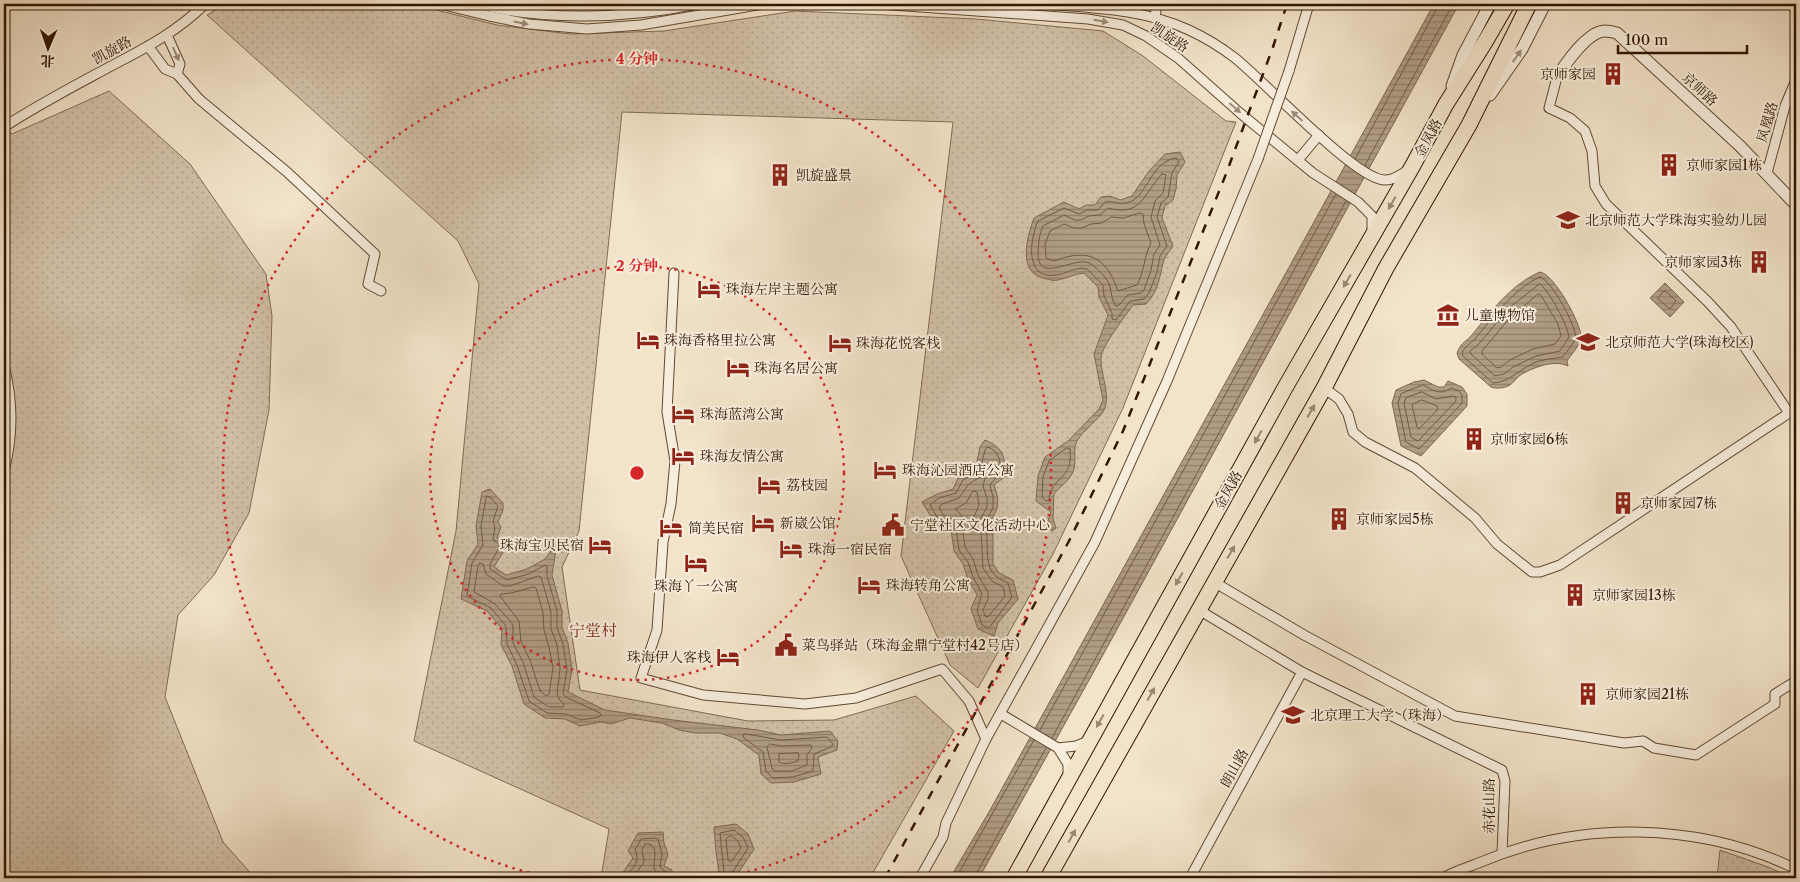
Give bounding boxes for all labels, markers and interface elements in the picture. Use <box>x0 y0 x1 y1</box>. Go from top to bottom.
one-way arrow <box>1094 18 1110 26</box>
street label: 凯旋路 <box>1148 18 1192 56</box>
one-way arrow <box>514 19 530 27</box>
north arrow <box>22 22 72 72</box>
scale bar <box>1618 22 1746 54</box>
text: 100 m <box>1625 30 1668 49</box>
street label: 凯旋路 <box>89 32 135 68</box>
one-way arrow <box>172 47 180 61</box>
text: 4 分钟 <box>616 49 658 68</box>
one-way arrow <box>1512 49 1522 63</box>
text: 北 <box>40 52 55 70</box>
building icon: 京师家园 <box>1600 61 1626 87</box>
place label: 京师家园 <box>1540 65 1596 83</box>
street label: 京师路 <box>1678 68 1722 110</box>
street label: 凤凰路 <box>1753 99 1781 145</box>
one-way arrow <box>1229 103 1242 114</box>
one-way arrow <box>1291 110 1304 121</box>
street label: 金凤路 <box>1410 115 1446 161</box>
building icon: 京师家园1栋 <box>1656 152 1682 178</box>
place label: 京师家园1栋 <box>1686 156 1762 174</box>
building icon: 凯旋盛景 <box>767 162 793 188</box>
place label: 凯旋盛景 <box>796 166 852 184</box>
one-way arrow <box>1387 196 1396 209</box>
school or university icon: 北京师范大学珠海实验幼儿园 <box>1555 207 1581 233</box>
place label: 北京师范大学珠海实验幼儿园 <box>1585 211 1767 229</box>
building icon: 京师家园3栋 <box>1746 249 1772 275</box>
place label: 京师家园3栋 <box>1664 253 1742 271</box>
text: 2 分钟 <box>616 256 658 275</box>
one-way arrow <box>1342 274 1351 287</box>
hotel icon: 珠海左岸主题公寓 <box>696 276 722 302</box>
place label: 珠海左岸主题公寓 <box>726 280 838 298</box>
museum icon: 儿童博物馆 <box>1435 302 1461 328</box>
place label: 儿童博物馆 <box>1465 306 1535 324</box>
hotel icon: 珠海香格里拉公寓 <box>635 327 661 353</box>
school or university icon: 北京师范大学(珠海校区) <box>1575 329 1601 355</box>
hotel icon: 珠海花悦客栈 <box>827 330 853 356</box>
place label: 珠海香格里拉公寓 <box>664 331 776 349</box>
place label: 北京师范大学(珠海校区) <box>1605 333 1754 351</box>
place label: 珠海花悦客栈 <box>856 334 940 352</box>
hotel icon: 珠海名居公寓 <box>725 355 751 381</box>
place label: 珠海名居公寓 <box>754 359 838 377</box>
hotel icon: 珠海蓝湾公寓 <box>670 401 696 427</box>
one-way arrow <box>1307 404 1315 418</box>
place label: 珠海蓝湾公寓 <box>700 405 784 423</box>
building icon: 京师家园6栋 <box>1461 426 1487 452</box>
one-way arrow <box>1254 430 1262 444</box>
place label: 京师家园6栋 <box>1490 430 1568 448</box>
hotel icon: 珠海友情公寓 <box>670 443 696 469</box>
place label: 珠海友情公寓 <box>700 447 784 465</box>
hotel icon: 珠海沁园酒店公寓 <box>872 457 898 483</box>
place label: 珠海沁园酒店公寓 <box>902 461 1014 479</box>
centre of rings <box>628 464 646 482</box>
street label: 金凤路 <box>1210 467 1246 513</box>
hotel icon: 荔枝园 <box>756 472 782 498</box>
place label: 荔枝园 <box>786 476 828 494</box>
building icon: 京师家园7栋 <box>1610 490 1636 516</box>
place label: 京师家园7栋 <box>1640 494 1717 512</box>
building icon: 京师家园5栋 <box>1326 506 1352 532</box>
hotel icon: 新崴公馆 <box>750 510 776 536</box>
place label: 京师家园5栋 <box>1356 510 1434 528</box>
public building icon: 宁堂社区文化活动中心 <box>880 512 906 538</box>
place label: 新崴公馆 <box>780 514 836 532</box>
hotel icon: 简美民宿 <box>658 515 684 541</box>
place label: 宁堂社区文化活动中心 <box>910 516 1050 534</box>
place label: 简美民宿 <box>688 519 744 537</box>
hotel icon: 珠海宝贝民宿 <box>587 532 613 558</box>
place label: 珠海宝贝民宿 <box>500 536 584 554</box>
hotel icon: 珠海一宿民宿 <box>778 536 804 562</box>
place label: 珠海一宿民宿 <box>808 540 892 558</box>
one-way arrow <box>1227 545 1235 560</box>
hotel icon: 珠海丫一公寓 <box>683 550 709 576</box>
hotel icon: 珠海转角公寓 <box>856 572 882 598</box>
one-way arrow <box>1175 573 1184 586</box>
place label: 珠海转角公寓 <box>886 576 970 594</box>
place label: 珠海丫一公寓 <box>654 577 738 595</box>
building icon: 京师家园13栋 <box>1562 582 1588 608</box>
place label: 京师家园13栋 <box>1592 586 1676 604</box>
district label: 宁堂村 <box>569 620 617 640</box>
public building icon: 菜鸟驿站（珠海金鼎宁堂村42号店） <box>773 632 799 658</box>
place label: 菜鸟驿站（珠海金鼎宁堂村42号店） <box>802 636 1028 654</box>
hotel icon: 珠海伊人客栈 <box>715 644 741 670</box>
place label: 珠海伊人客栈 <box>627 648 711 666</box>
building icon: 京师家园21栋 <box>1575 681 1601 707</box>
place label: 京师家园21栋 <box>1605 685 1689 703</box>
one-way arrow <box>1147 687 1155 701</box>
school or university icon: 北京理工大学（珠海） <box>1280 702 1306 728</box>
place label: 北京理工大学（珠海） <box>1310 706 1450 724</box>
one-way arrow <box>1096 714 1104 729</box>
street label: 朗山路 <box>1216 745 1252 791</box>
street label: 赤花山路 <box>1480 778 1498 834</box>
one-way arrow <box>1067 829 1076 842</box>

